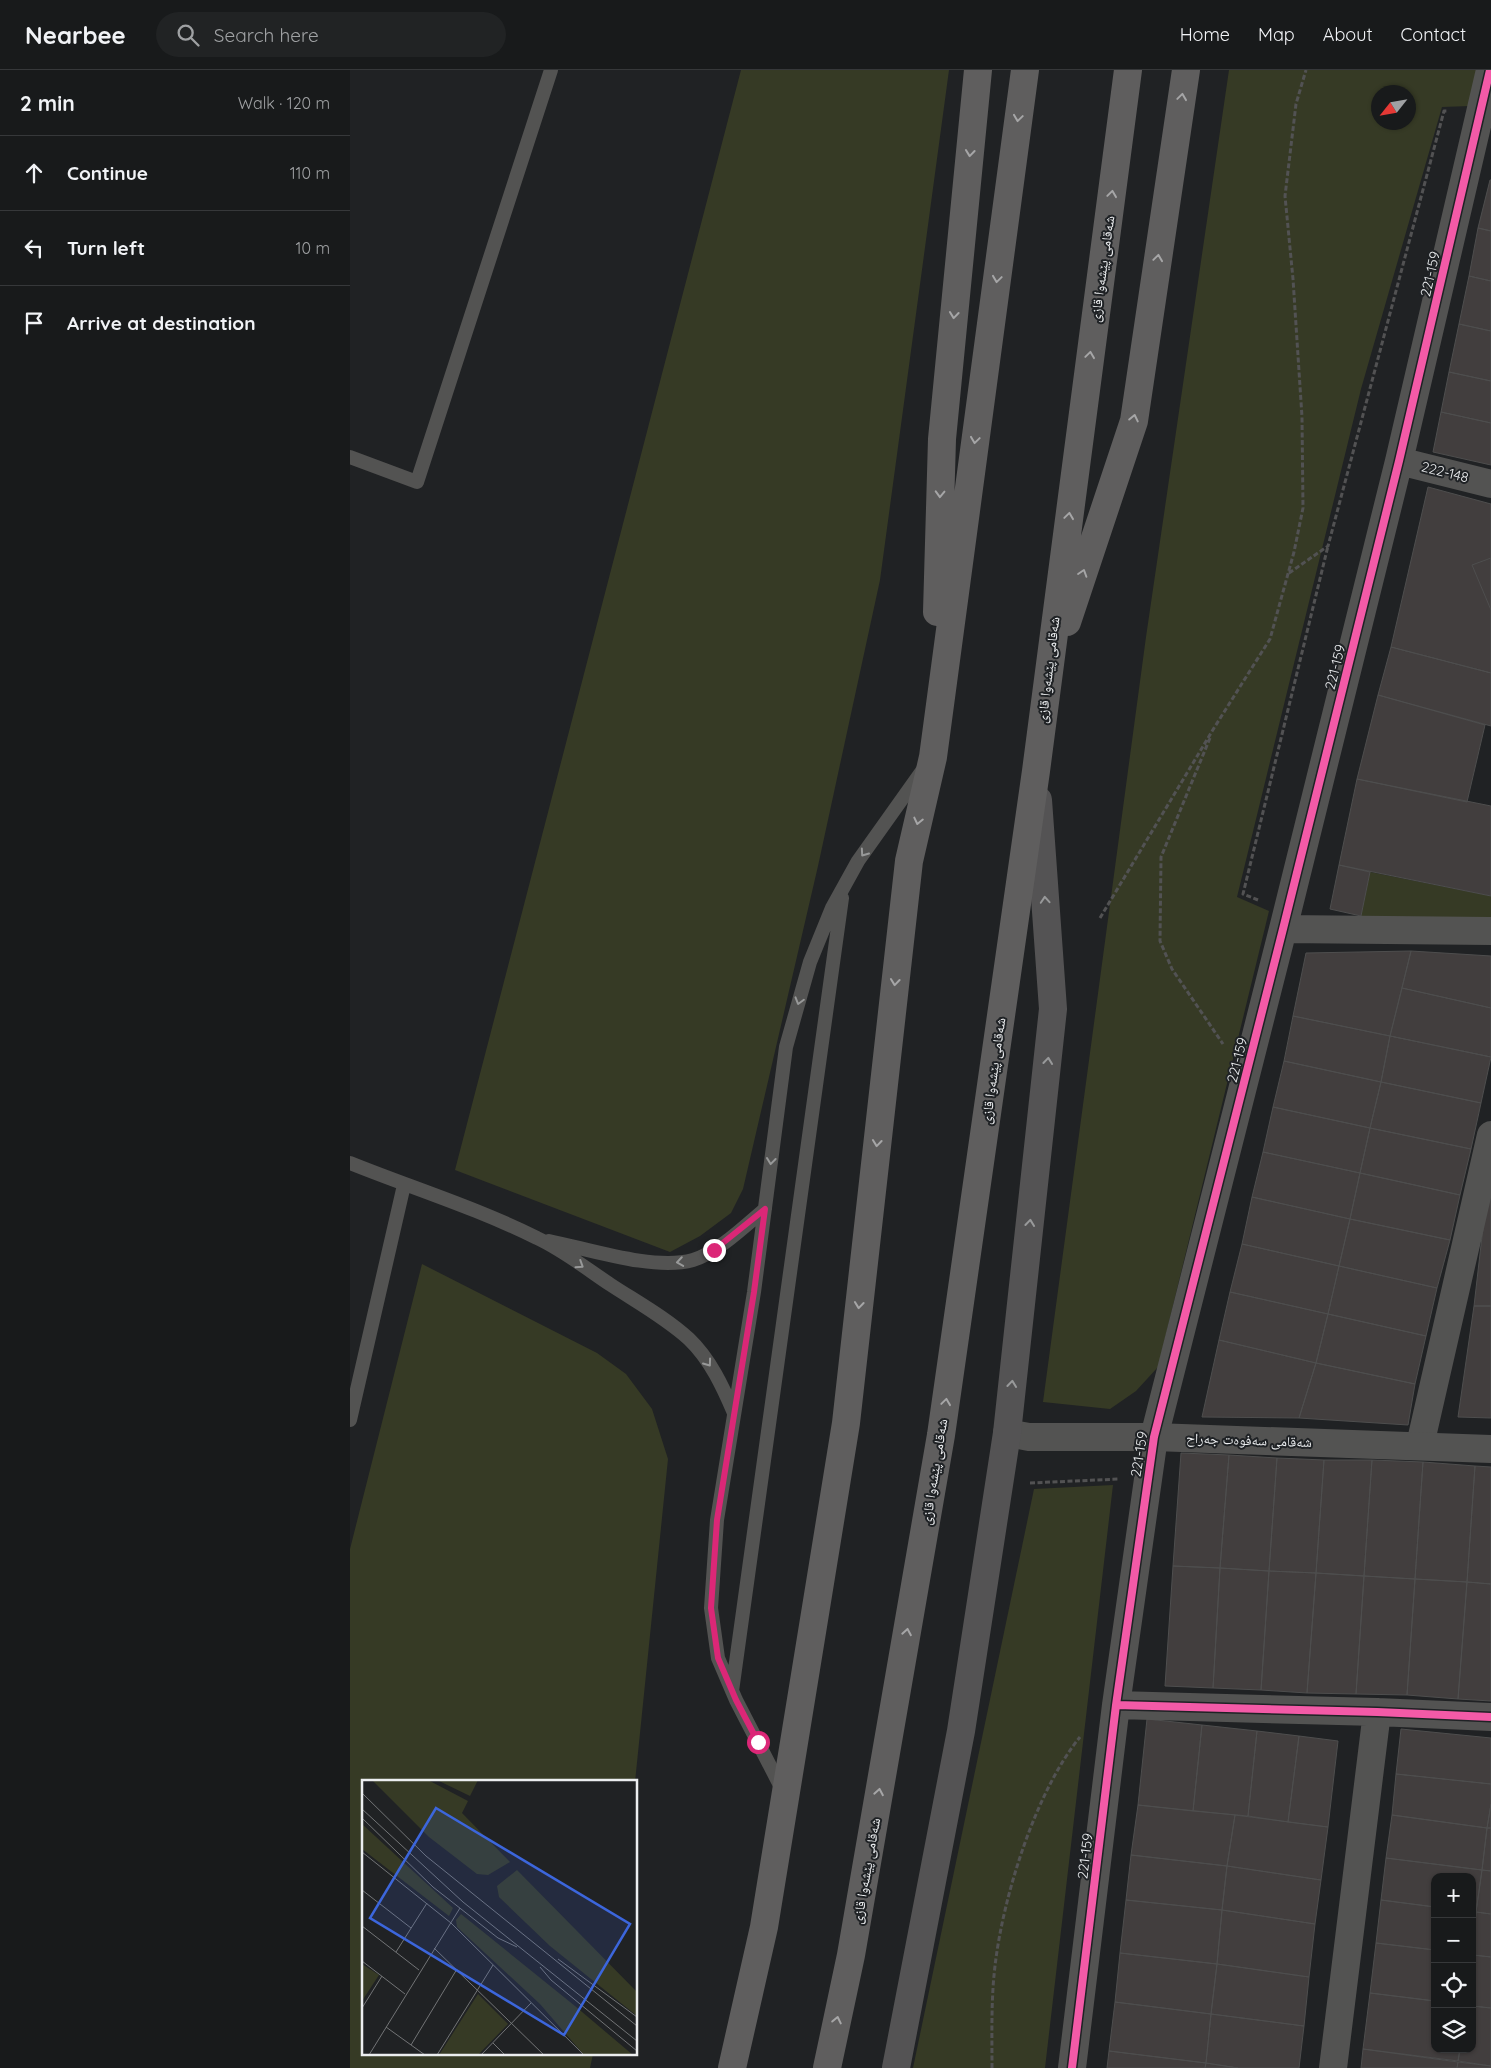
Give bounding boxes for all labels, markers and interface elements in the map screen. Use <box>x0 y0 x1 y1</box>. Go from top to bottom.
search box <box>156 12 506 57</box>
text: Nearbee <box>25 20 126 50</box>
icon: search <box>174 21 202 49</box>
text: Search here <box>214 23 319 47</box>
text: Home <box>1180 23 1230 46</box>
text: Map <box>1258 23 1295 46</box>
text: About <box>1323 23 1373 46</box>
text: Contact <box>1401 23 1466 46</box>
north arrow <box>1371 85 1416 130</box>
text: 2 min <box>20 90 75 116</box>
text: Walk · 120 m <box>238 93 330 113</box>
one-way arrow <box>1176 93 1187 101</box>
one-way arrow <box>1013 115 1024 123</box>
one-way arrow <box>965 150 976 158</box>
icon: ahead <box>20 159 48 187</box>
text: Continue <box>67 161 148 185</box>
text: 110 m <box>290 163 330 183</box>
one-way arrow <box>1106 189 1117 197</box>
street label: شەقامی پێشەوا قازی <box>1086 215 1118 323</box>
icon: left <box>20 234 48 262</box>
text: Turn left <box>67 236 145 260</box>
text: 10 m <box>296 238 330 258</box>
street label: 221-159 <box>1416 249 1444 298</box>
one-way arrow <box>1152 253 1163 261</box>
one-way arrow <box>992 276 1003 284</box>
icon: arrive <box>20 309 48 337</box>
text: Arrive at destination <box>67 311 256 335</box>
one-way arrow <box>949 311 960 319</box>
one-way arrow <box>1084 350 1095 358</box>
one-way arrow <box>1128 414 1138 423</box>
one-way arrow <box>970 437 981 445</box>
street label: 222-148 <box>1420 457 1470 487</box>
one-way arrow <box>935 491 945 499</box>
one-way arrow <box>1063 511 1074 519</box>
one-way arrow <box>1078 569 1088 577</box>
street label: شەقامی پێشەوا قازی <box>1033 616 1064 724</box>
street label: 221-159 <box>1321 642 1349 692</box>
one-way arrow <box>913 817 924 826</box>
one-way arrow <box>861 847 870 857</box>
one-way arrow <box>1040 895 1051 903</box>
one-way arrow <box>890 978 901 986</box>
one-way arrow <box>794 997 805 1006</box>
street label: شەقامی پێشەوا قازی <box>977 1017 1009 1125</box>
street label: 221-159 <box>1223 1035 1251 1085</box>
one-way arrow <box>1042 1057 1053 1065</box>
one-way arrow <box>872 1140 883 1148</box>
one-way arrow <box>766 1157 777 1165</box>
one-way arrow <box>1024 1219 1035 1227</box>
route end <box>703 1239 726 1262</box>
one-way arrow <box>676 1257 685 1267</box>
one-way arrow <box>574 1258 583 1268</box>
one-way arrow <box>854 1301 865 1309</box>
one-way arrow <box>702 1357 711 1367</box>
one-way arrow <box>1006 1380 1017 1388</box>
one-way arrow <box>940 1398 950 1407</box>
street label: شەقامی پێشەوا قازی <box>917 1418 951 1526</box>
street label: شەقامی سەفوەت جەراح <box>1186 1429 1312 1452</box>
street label: 221-159 <box>1127 1430 1152 1478</box>
one-way arrow <box>901 1627 911 1636</box>
route start <box>747 1731 770 1754</box>
inset map <box>362 1780 638 2056</box>
one-way arrow <box>874 1787 884 1796</box>
street label: شەقامی پێشەوا قازی <box>848 1817 884 1925</box>
street label: 221-159 <box>1073 1832 1097 1880</box>
map controls <box>1431 1873 1476 2053</box>
button: + <box>1431 1873 1476 1918</box>
button: − <box>1431 1918 1476 1963</box>
button: locate <box>1431 1963 1476 2008</box>
button: layers <box>1431 2008 1476 2053</box>
one-way arrow <box>832 2016 842 2025</box>

